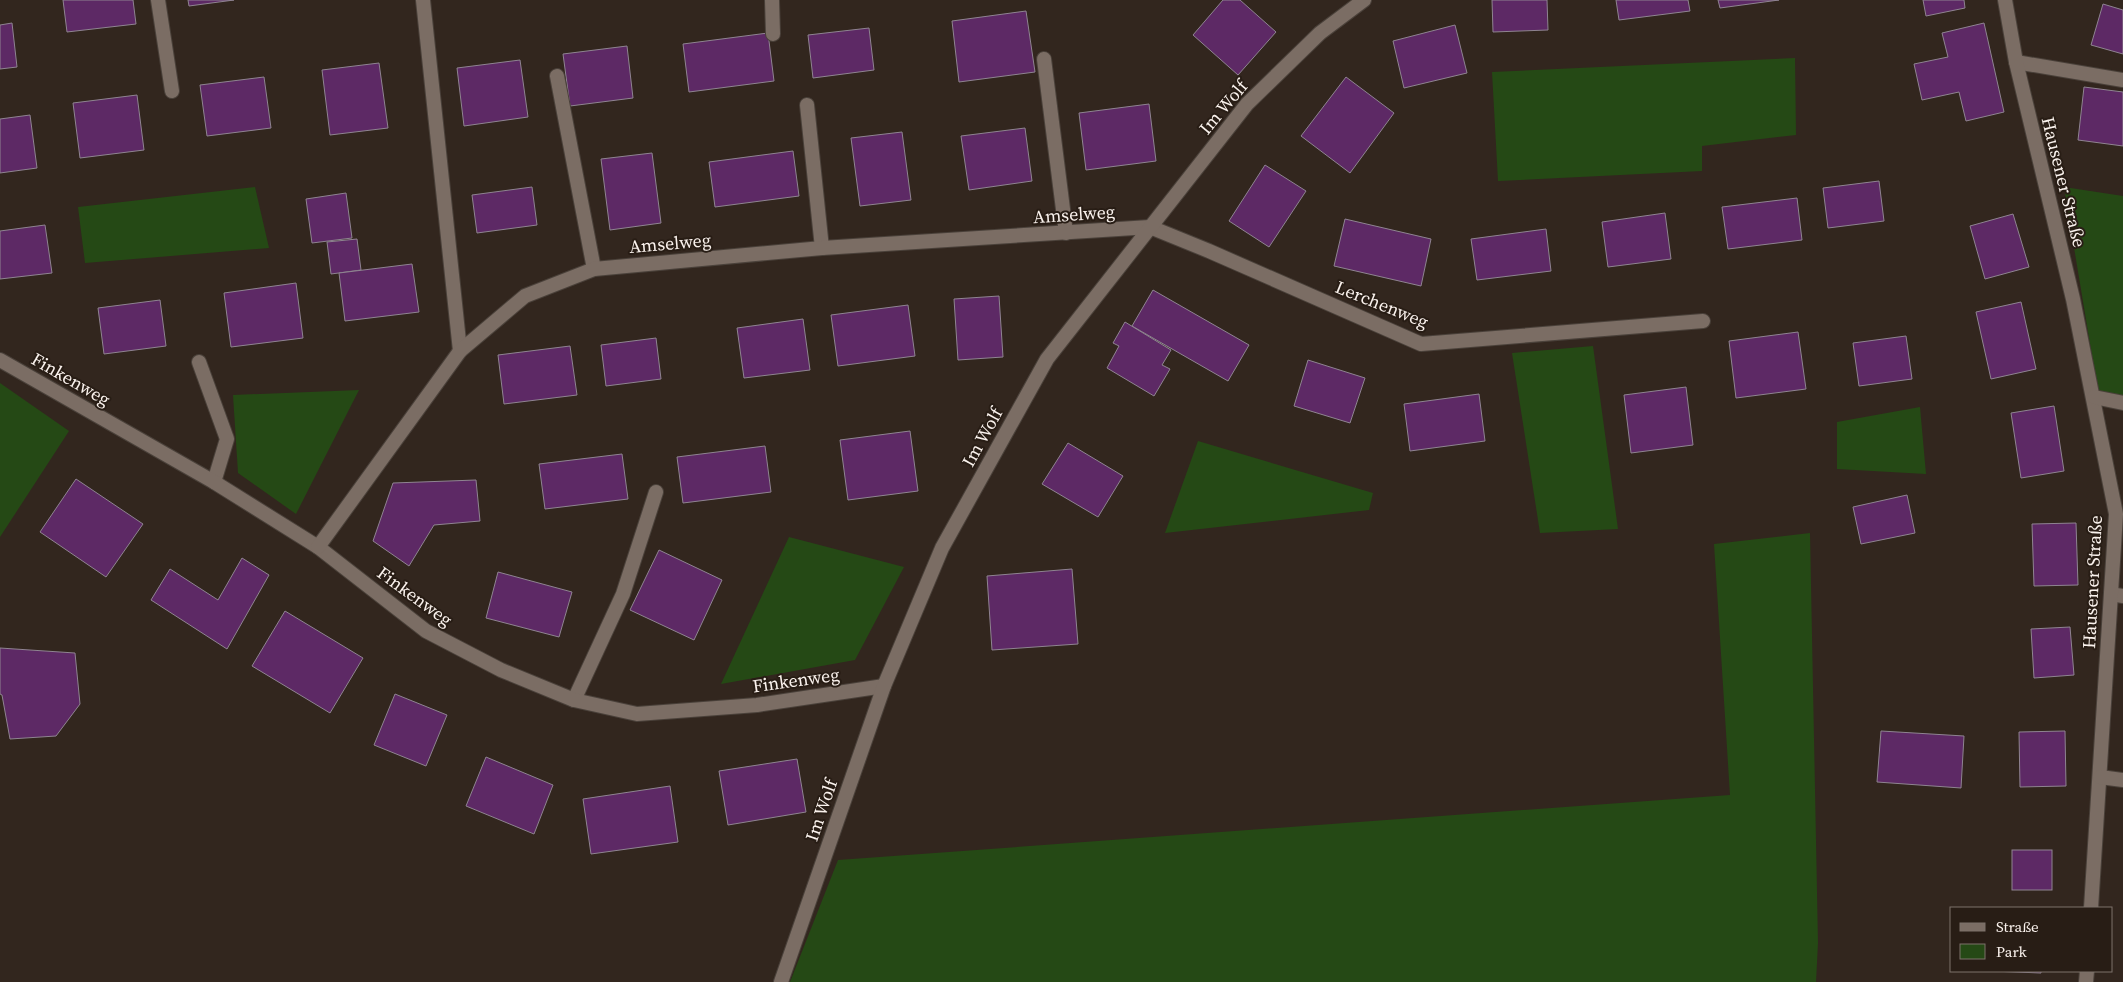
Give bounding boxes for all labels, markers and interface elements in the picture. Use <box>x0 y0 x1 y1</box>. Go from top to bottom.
street label: Im Wolf <box>1193 73 1254 140</box>
street label: Hausener Straße <box>2036 114 2092 250</box>
street label: Amselweg <box>1032 199 1116 229</box>
street label: Amselweg <box>628 227 712 259</box>
street label: Lerchenweg <box>1332 274 1432 334</box>
street label: Finkenweg <box>27 346 115 412</box>
street label: Im Wolf <box>956 402 1009 471</box>
street label: Hausener Straße <box>2076 515 2108 649</box>
street label: Finkenweg <box>372 560 458 632</box>
street label: Finkenweg <box>751 662 841 698</box>
street label: Im Wolf <box>799 774 844 844</box>
legend <box>1950 907 2113 972</box>
text: Straße <box>1996 916 2039 937</box>
text: Park <box>1996 941 2028 962</box>

